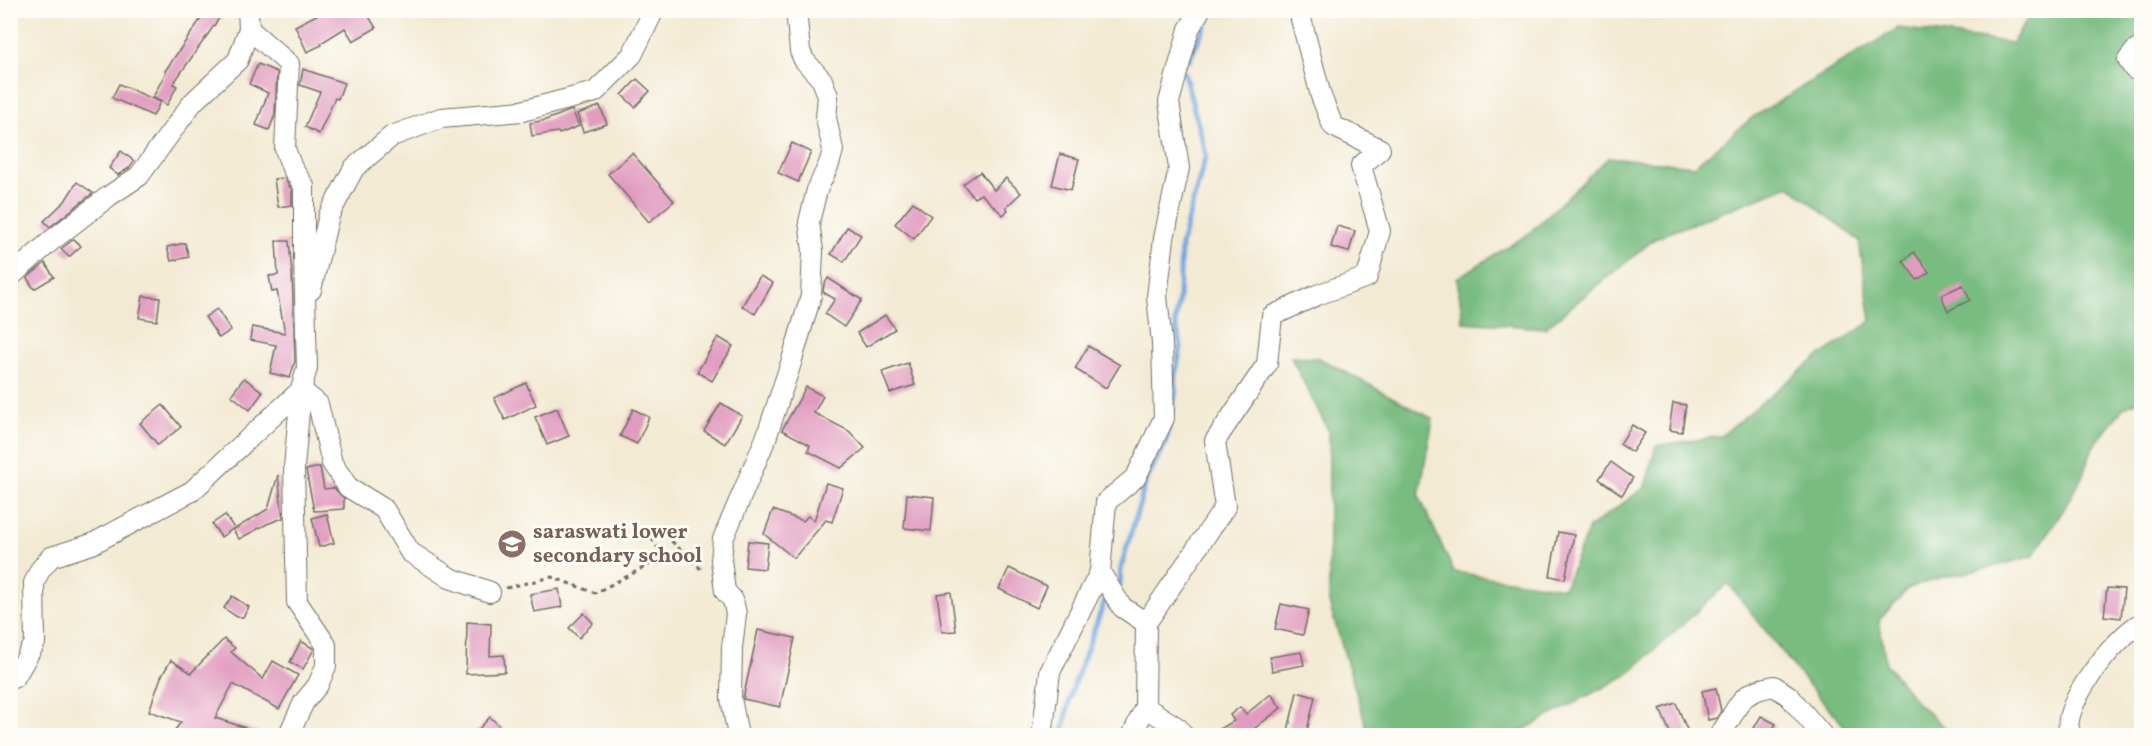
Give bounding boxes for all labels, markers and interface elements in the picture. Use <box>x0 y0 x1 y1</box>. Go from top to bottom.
place label: saraswati lower secondary school <box>533 518 702 571</box>
school or university icon: saraswati lower secondary school <box>496 528 528 560</box>

